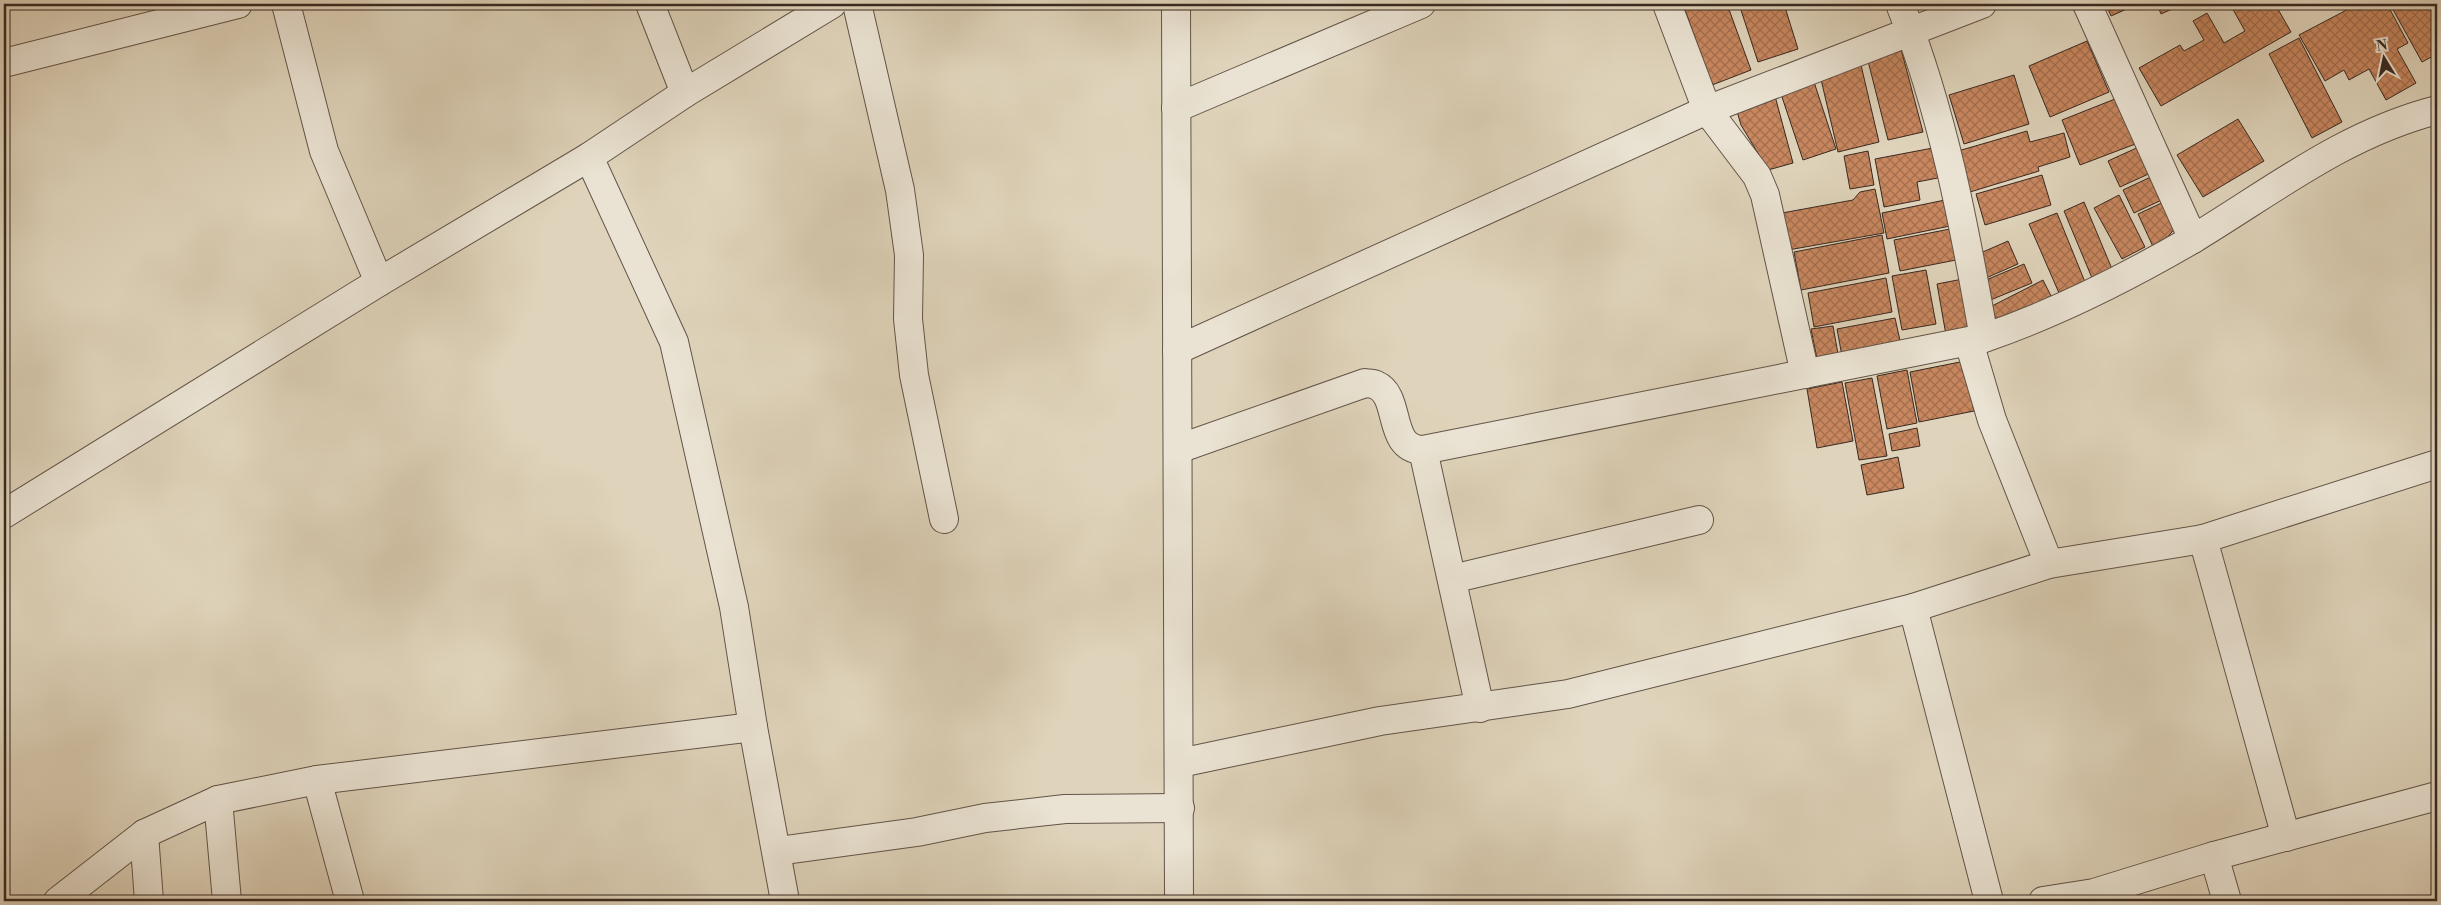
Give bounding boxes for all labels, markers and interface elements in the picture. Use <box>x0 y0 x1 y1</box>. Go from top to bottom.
north arrow <box>2358 32 2408 82</box>
text: N <box>2375 36 2389 56</box>

